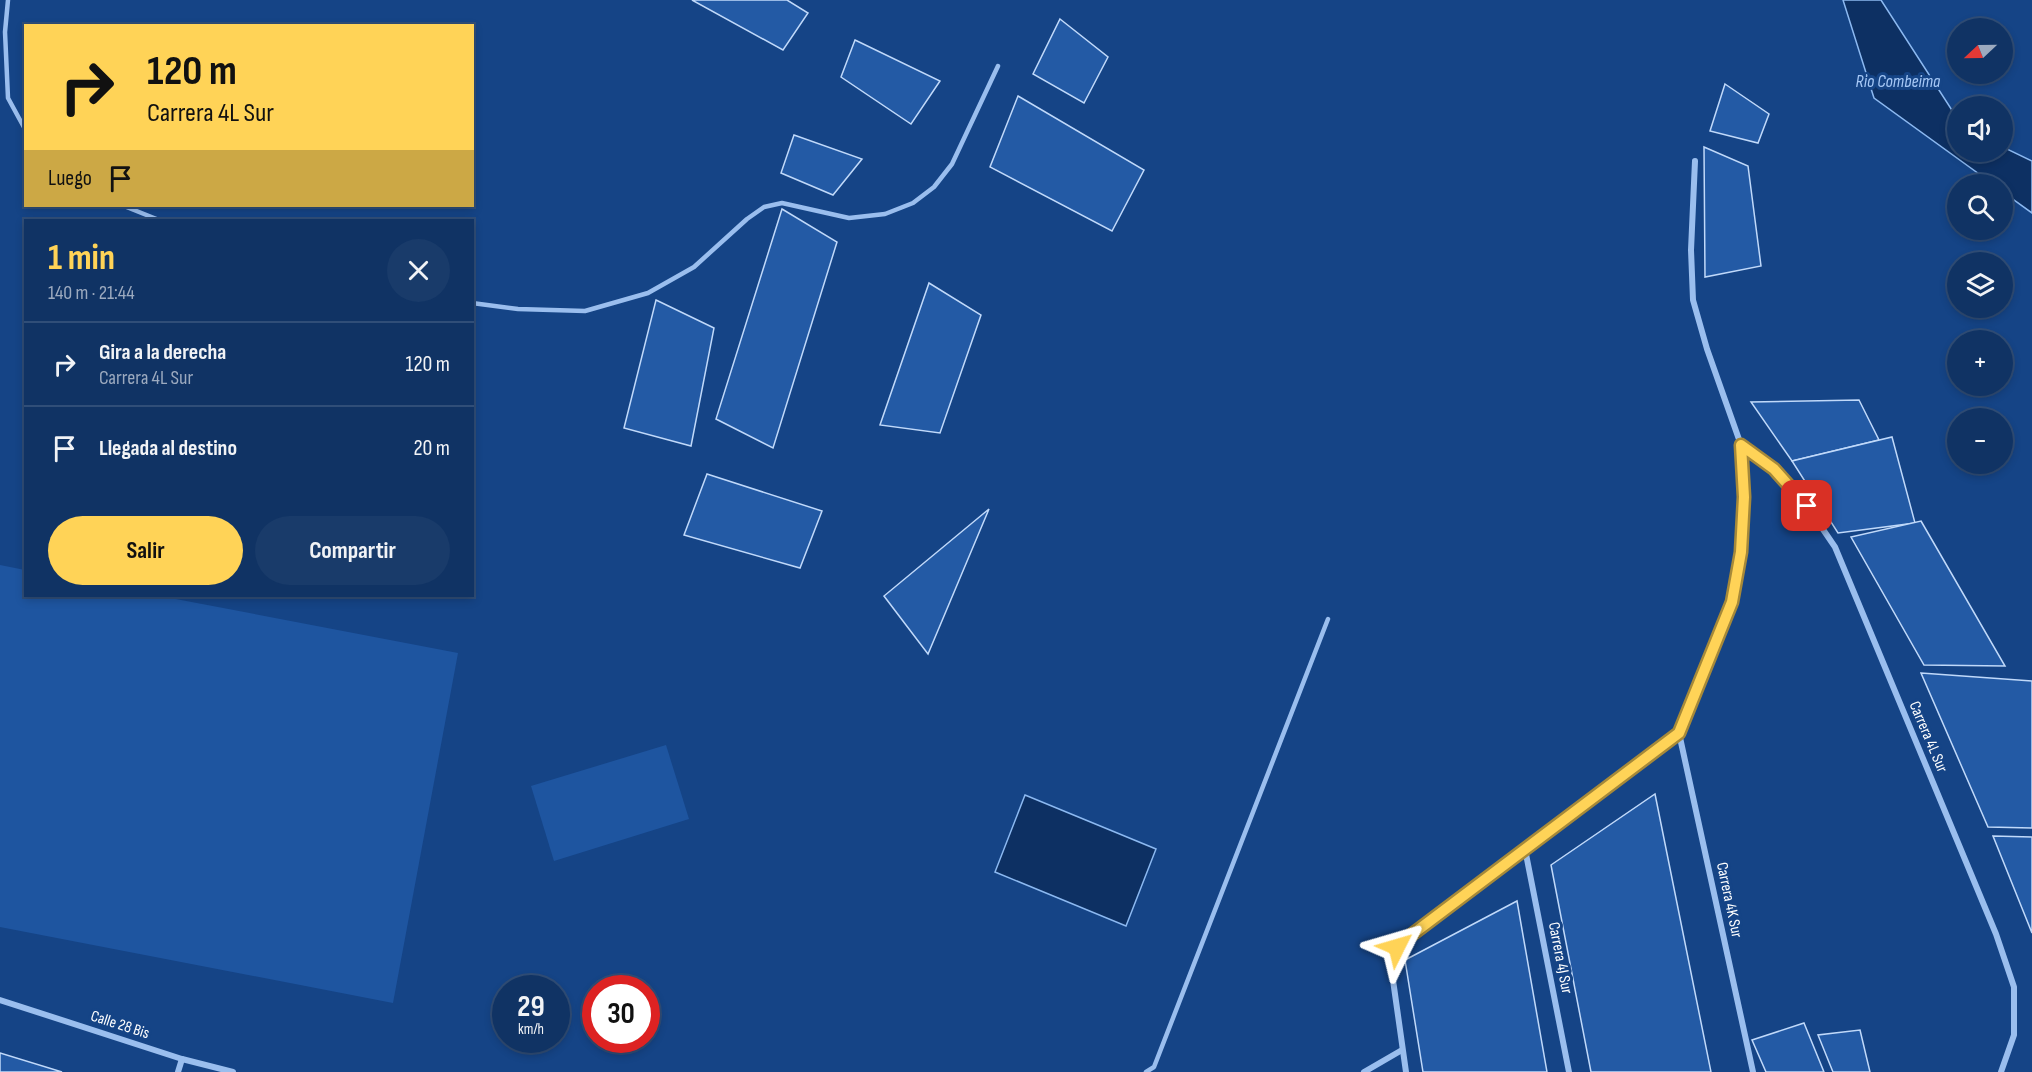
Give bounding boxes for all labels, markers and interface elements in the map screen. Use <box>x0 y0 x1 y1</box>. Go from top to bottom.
north arrow <box>1947 18 2013 84</box>
map controls <box>1947 18 2013 474</box>
text: 120 m <box>147 46 237 97</box>
icon: right <box>48 48 126 126</box>
water label: Rio Combeima <box>1856 71 1941 92</box>
button: sound <box>1947 96 2013 162</box>
text: Carrera 4L Sur <box>147 97 274 129</box>
icon: arrive <box>104 162 137 195</box>
text: Luego <box>48 165 92 192</box>
button: search <box>1947 174 2013 240</box>
text: 1 min <box>48 237 115 280</box>
button: close <box>387 239 450 302</box>
button: layers <box>1947 252 2013 318</box>
text: 140 m · 21:44 <box>48 281 135 305</box>
button: + <box>1947 330 2013 396</box>
text: Gira a la derecha <box>99 339 226 366</box>
icon: right <box>48 348 81 381</box>
text: 120 m <box>406 351 450 378</box>
text: Carrera 4L Sur <box>99 366 193 390</box>
button: − <box>1947 408 2013 474</box>
icon: arrive <box>48 432 81 465</box>
text: Llegada al destino <box>99 435 237 462</box>
text: 20 m <box>414 435 450 462</box>
pin <box>1781 480 1832 531</box>
icon: arrive <box>1790 489 1823 522</box>
button: Salir <box>48 516 243 585</box>
button: Compartir <box>255 516 450 585</box>
street label: Carrera 4L Sur <box>1905 699 1952 776</box>
street label: Carrera 4K Sur <box>1712 861 1746 940</box>
position arrow <box>1365 915 1429 979</box>
street label: Carrera 4J Sur <box>1544 920 1576 996</box>
speed limit sign: 30 <box>582 975 660 1053</box>
text: 29 <box>517 989 545 1025</box>
street label: Calle 28 Bis <box>88 1007 152 1043</box>
text: km/h <box>518 1020 544 1039</box>

